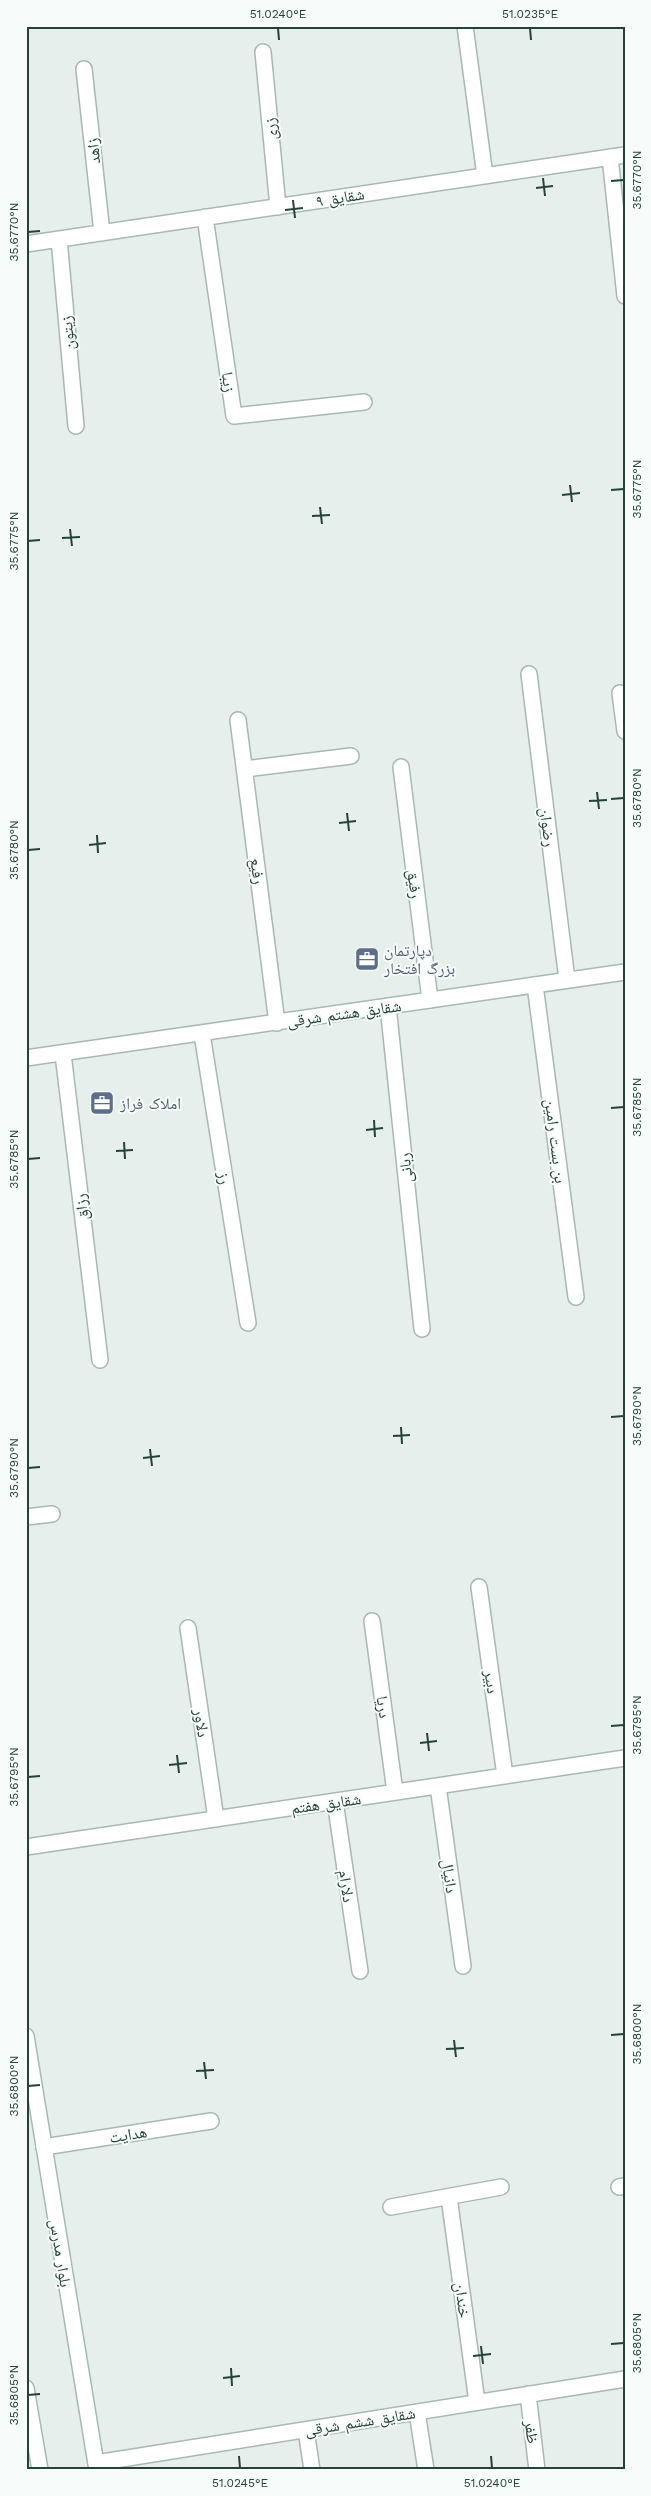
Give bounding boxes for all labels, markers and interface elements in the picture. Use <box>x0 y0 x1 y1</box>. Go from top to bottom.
text: 51.0240°E <box>250 7 307 21</box>
text: 51.0235°E <box>502 7 558 21</box>
street label: زری <box>260 117 282 141</box>
street label: زاهد <box>83 137 104 165</box>
text: 35.6770°N <box>630 150 644 210</box>
street label: شقایق ۹ <box>314 184 366 212</box>
text: 35.6770°N <box>7 202 21 262</box>
street label: زیتون <box>57 315 79 351</box>
street label: زیبا <box>218 371 239 393</box>
text: 35.6775°N <box>630 460 644 518</box>
text: 35.6775°N <box>7 512 21 570</box>
text: 35.6780°N <box>630 768 644 828</box>
street label: رضوان <box>535 806 559 848</box>
text: 35.6780°N <box>7 820 21 880</box>
street label: رفیع <box>245 857 269 885</box>
street label: رفیق <box>402 869 426 900</box>
place label: دپارتمان بزرگ افتخار <box>383 941 455 978</box>
office icon: دپارتمان بزرگ افتخار <box>354 946 380 972</box>
street label: شقایق هشتم شرقی <box>286 996 403 1032</box>
text: 35.6785°N <box>630 1077 644 1137</box>
office icon: املاک فراز <box>89 1090 115 1116</box>
place label: املاک فراز <box>119 1094 181 1113</box>
street label: بن بست رامین <box>540 1098 570 1185</box>
text: 35.6785°N <box>7 1129 21 1189</box>
street label: ربانی <box>394 1152 418 1184</box>
street label: رز <box>214 1170 235 1186</box>
street label: رزاق <box>70 1193 94 1221</box>
text: 35.6790°N <box>630 1386 644 1446</box>
text: 35.6790°N <box>7 1438 21 1498</box>
street label: دبیر <box>480 1668 503 1695</box>
street label: دریا <box>373 1695 394 1719</box>
text: 35.6795°N <box>630 1695 644 1755</box>
street label: دلاور <box>190 1707 213 1739</box>
text: 35.6795°N <box>7 1747 21 1807</box>
street label: شقایق هفتم <box>290 1789 362 1819</box>
street label: دانیال <box>437 1858 461 1894</box>
street label: دلارام <box>334 1869 358 1904</box>
text: 35.6800°N <box>630 2004 644 2064</box>
text: 35.6800°N <box>7 2056 21 2116</box>
street label: هدایت <box>108 2122 148 2147</box>
street label: بلوار مدرس <box>45 2218 75 2289</box>
street label: خندان <box>450 2281 474 2319</box>
text: 35.6805°N <box>630 2313 644 2373</box>
text: 35.6805°N <box>7 2365 21 2425</box>
street label: شقایق ششم شرقی <box>303 2403 417 2441</box>
street label: ظفر <box>521 2418 542 2445</box>
text: 51.0245°E <box>212 2476 268 2490</box>
text: 51.0240°E <box>464 2476 521 2490</box>

